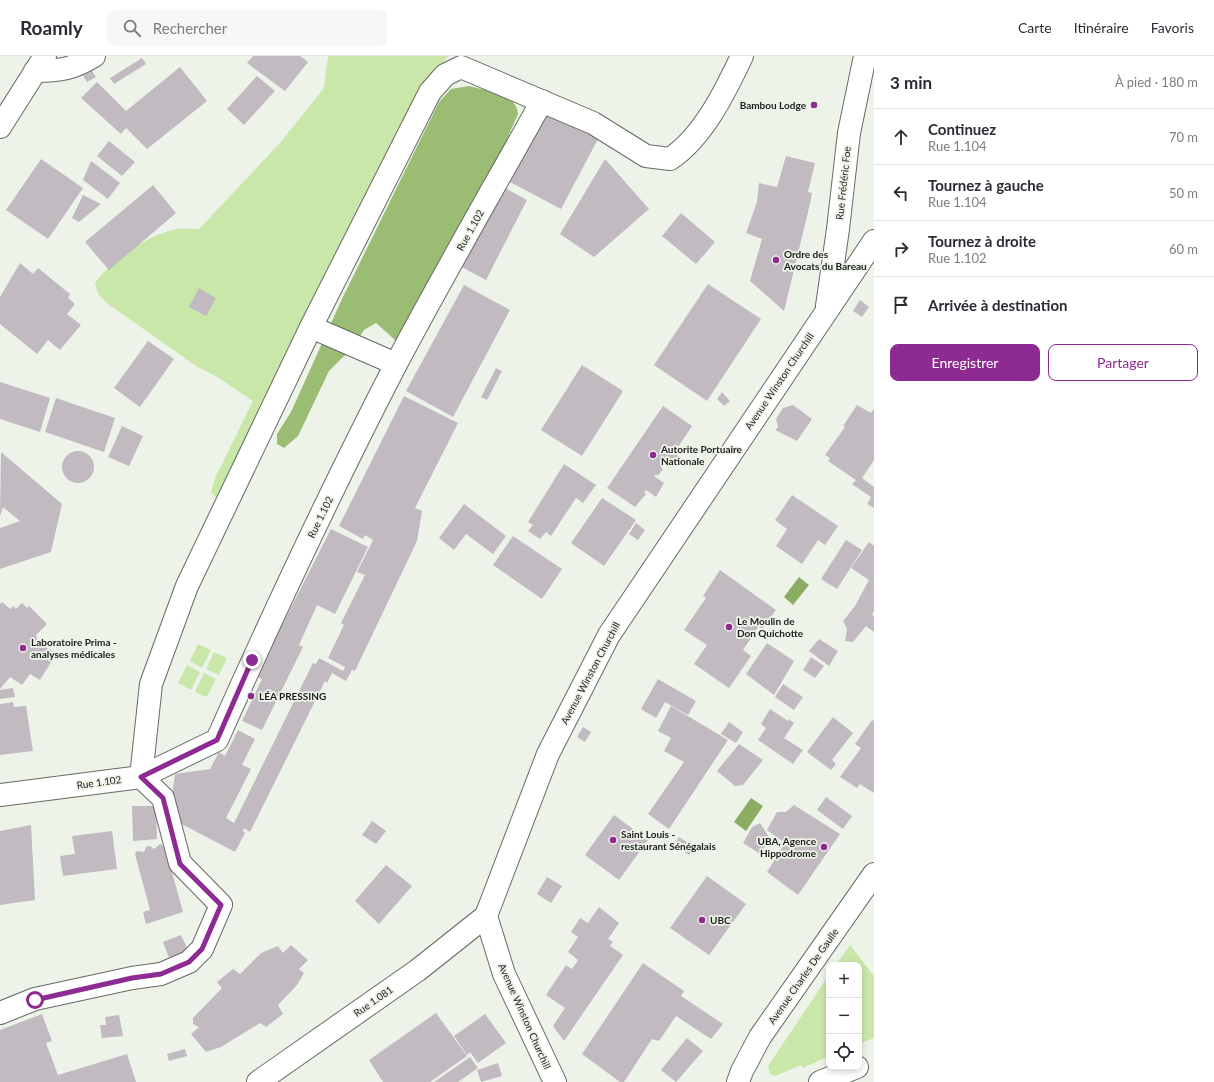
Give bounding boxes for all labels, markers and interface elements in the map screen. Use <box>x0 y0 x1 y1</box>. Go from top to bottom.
search box <box>107 10 387 46</box>
text: Roamly <box>20 16 83 39</box>
icon: search <box>121 17 143 39</box>
text: Rechercher <box>153 19 227 37</box>
text: Carte <box>1018 19 1052 36</box>
text: Itinéraire <box>1074 19 1129 36</box>
text: Favoris <box>1151 19 1194 36</box>
text: 3 min <box>890 72 932 93</box>
text: À pied · 180 m <box>1115 74 1198 90</box>
place label: Bambou Lodge <box>740 99 807 111</box>
marker: Bambou Lodge <box>809 100 819 110</box>
text: Continuez <box>928 120 996 138</box>
icon: ahead <box>890 126 912 148</box>
text: 70 m <box>1169 129 1198 145</box>
text: Rue 1.104 <box>928 138 987 154</box>
street label: Rue Frédéric Foe <box>833 146 853 220</box>
text: Tournez à gauche <box>928 176 1044 194</box>
icon: left <box>890 182 912 204</box>
text: 50 m <box>1169 185 1198 201</box>
text: Rue 1.104 <box>928 194 987 210</box>
street label: Rue 1.102 <box>454 207 486 253</box>
text: Tournez à droite <box>928 232 1036 250</box>
icon: right <box>890 238 912 260</box>
text: 60 m <box>1169 241 1198 257</box>
place label: Ordre des Avocats du Bareau <box>783 248 867 272</box>
text: Rue 1.102 <box>928 250 987 266</box>
marker: Ordre des Avocats du Bareau <box>771 255 781 265</box>
icon: arrive <box>890 294 912 316</box>
text: Arrivée à destination <box>928 296 1067 314</box>
street label: Avenue Winston Churchill <box>742 330 816 432</box>
button: Enregistrer <box>890 344 1040 381</box>
button: Partager <box>1048 344 1198 381</box>
place label: Autorite Portuaire Nationale <box>660 443 743 467</box>
marker: Autorite Portuaire Nationale <box>648 450 658 460</box>
street label: Rue 1.102 <box>305 494 335 540</box>
place label: Le Moulin de Don Quichotte <box>737 615 804 639</box>
street label: Avenue Winston Churchill <box>558 620 622 726</box>
marker: Le Moulin de Don Quichotte <box>724 622 734 632</box>
place label: Laboratoire Prima - analyses médicales <box>31 636 117 660</box>
marker: Laboratoire Prima - analyses médicales <box>18 643 28 653</box>
route end <box>243 651 261 669</box>
place label: LÉA PRESSING <box>259 690 326 702</box>
marker: LÉA PRESSING <box>246 691 256 701</box>
street label: Rue 1.102 <box>76 773 122 791</box>
place label: Saint Louis - restaurant Sénégalais <box>621 828 716 852</box>
marker: Saint Louis - restaurant Sénégalais <box>608 835 618 845</box>
place label: UBA, Agence Hippodrome <box>758 835 817 859</box>
marker: UBA, Agence Hippodrome <box>819 842 829 852</box>
place label: UBC <box>710 914 731 926</box>
marker: UBC <box>697 915 707 925</box>
street label: Avenue Charles De Gaulle <box>765 926 841 1026</box>
street label: Avenue Winston Churchill <box>496 961 554 1071</box>
map controls <box>826 962 862 1070</box>
button: + <box>826 962 862 998</box>
street label: Rue 1.081 <box>351 983 395 1019</box>
route start <box>26 991 44 1009</box>
button: − <box>826 998 862 1034</box>
button: locate <box>826 1034 862 1070</box>

